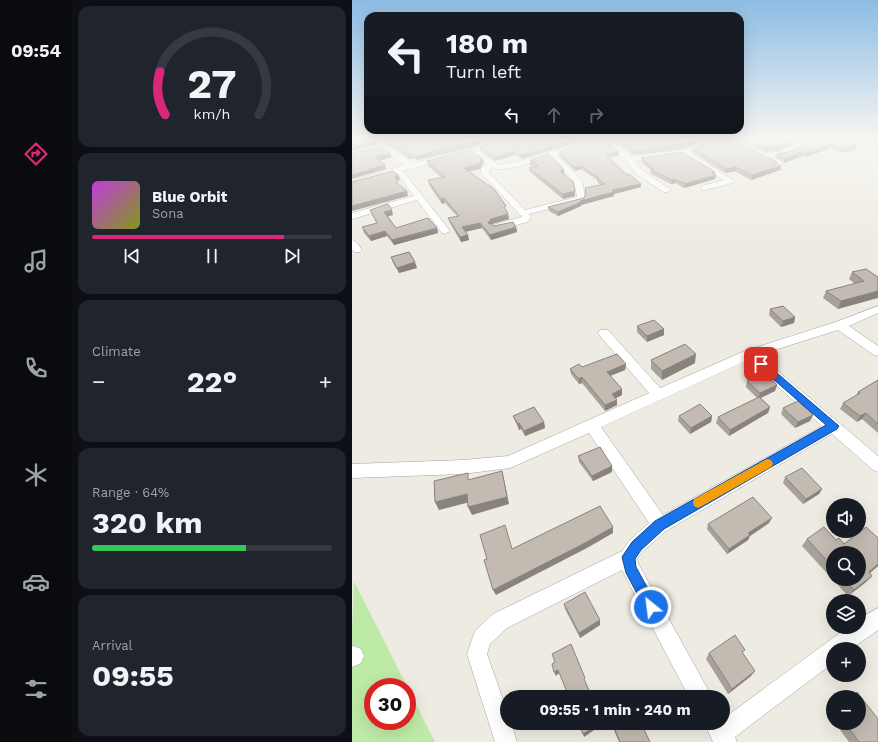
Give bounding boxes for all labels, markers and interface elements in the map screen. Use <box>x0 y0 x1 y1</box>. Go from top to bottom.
text: 180 m <box>446 27 528 60</box>
icon: left <box>380 28 432 80</box>
text: 09:54 <box>11 40 61 61</box>
text: 27 <box>187 58 237 107</box>
text: Turn left <box>446 61 521 82</box>
icon: left <box>501 104 523 126</box>
icon: ahead <box>543 104 565 126</box>
icon: right <box>585 104 607 126</box>
text: km/h <box>194 105 230 121</box>
icon: directions <box>22 140 50 168</box>
text: Blue Orbit <box>152 188 227 206</box>
text: Sona <box>152 206 184 221</box>
icon: previous <box>121 245 143 267</box>
icon: pause <box>201 245 223 267</box>
icon: next <box>281 245 303 267</box>
icon: music <box>22 247 50 275</box>
text: Climate <box>92 344 141 359</box>
pin <box>744 347 778 381</box>
icon: arrive <box>750 353 772 375</box>
icon: phone <box>22 354 50 382</box>
text: 22° <box>187 364 237 399</box>
text: − <box>92 369 105 394</box>
text: + <box>319 369 332 394</box>
icon: climate <box>22 461 50 489</box>
text: Range · 64% <box>92 485 169 500</box>
map controls <box>826 498 866 730</box>
button: sound <box>826 498 866 538</box>
text: 320 km <box>92 505 202 540</box>
button: search <box>826 546 866 586</box>
icon: car <box>22 568 50 596</box>
position arrow <box>630 586 672 628</box>
button: layers <box>826 594 866 634</box>
text: Arrival <box>92 638 133 653</box>
button: + <box>826 642 866 682</box>
text: 09:55 <box>92 658 174 693</box>
icon: filters <box>22 675 50 703</box>
speed limit sign: 30 <box>364 678 416 730</box>
button: − <box>826 690 866 730</box>
text: 09:55 · 1 min · 240 m <box>539 701 691 719</box>

